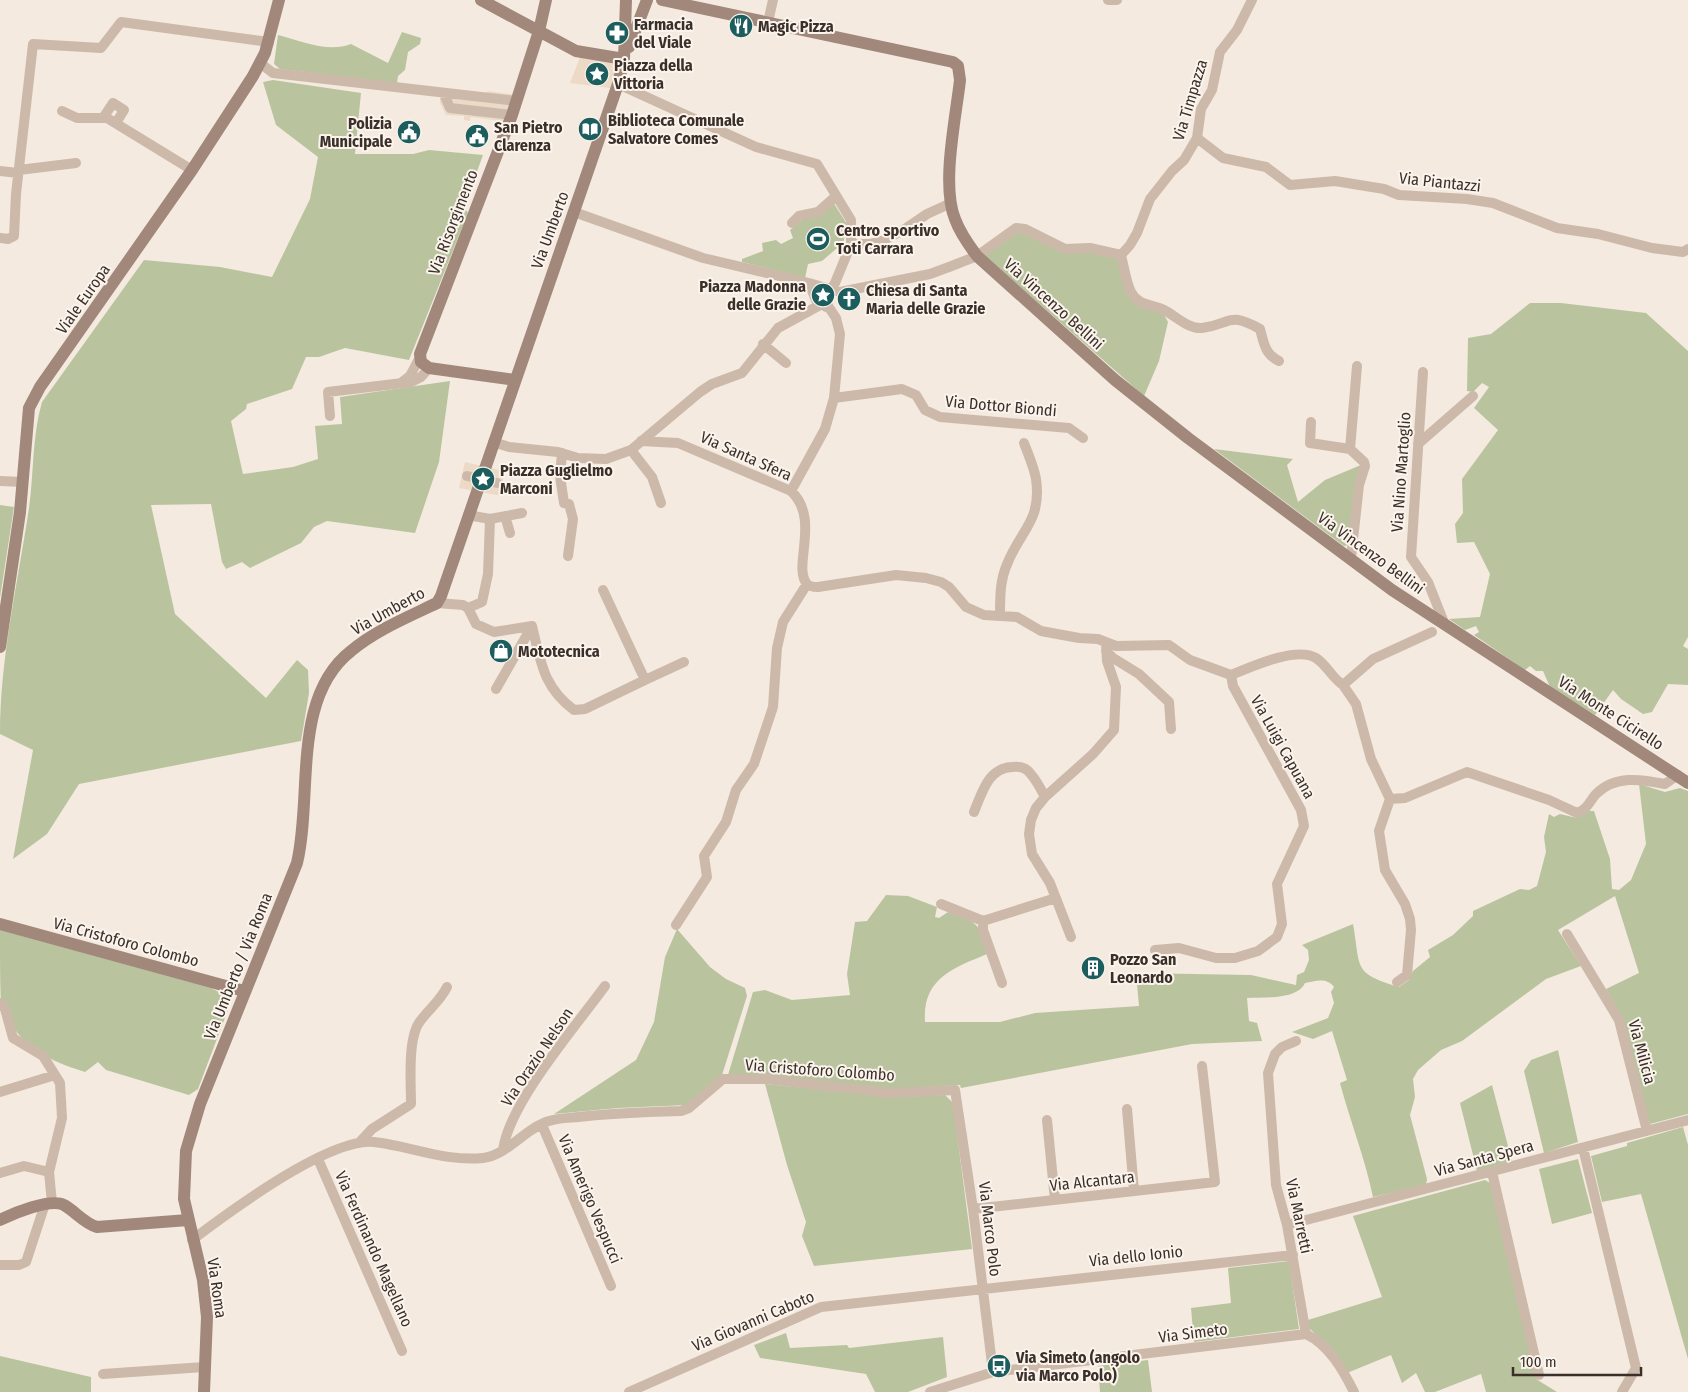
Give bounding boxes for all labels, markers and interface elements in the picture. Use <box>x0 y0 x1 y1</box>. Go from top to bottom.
restaurant icon: Magic Pizza <box>728 13 754 39</box>
place label: Farmacia del Viale <box>634 15 693 52</box>
place label: Magic Pizza <box>758 17 834 36</box>
pharmacy icon: Farmacia del Viale <box>604 20 630 46</box>
place label: Piazza della Vittoria <box>613 56 693 93</box>
street label: Via Timpazza <box>1169 57 1211 143</box>
place icon: Piazza della Vittoria <box>584 61 610 87</box>
place label: Biblioteca Comunale Salvatore Comes <box>608 111 744 148</box>
place label: Polizia Municipale <box>320 114 392 151</box>
library icon: Biblioteca Comunale Salvatore Comes <box>577 116 603 142</box>
place label: San Pietro Clarenza <box>494 118 563 155</box>
public building icon: Polizia Municipale <box>396 119 422 145</box>
public building icon: San Pietro Clarenza <box>464 123 490 149</box>
street label: Via Risorgimento <box>424 167 482 277</box>
street label: Via Piantazzi <box>1398 168 1482 196</box>
street label: Via Umberto <box>527 189 573 271</box>
place label: Centro sportivo Toti Carrara <box>836 221 940 258</box>
sports icon: Centro sportivo Toti Carrara <box>805 226 831 252</box>
street label: Via Vincenzo Bellini <box>1000 254 1108 354</box>
street label: Viale Europa <box>52 260 114 338</box>
place label: Piazza Madonna delle Grazie <box>699 277 806 314</box>
place label: Chiesa di Santa Maria delle Grazie <box>866 281 985 318</box>
place icon: Piazza Madonna delle Grazie <box>810 282 836 308</box>
church icon: Chiesa di Santa Maria delle Grazie <box>836 286 862 312</box>
street label: Via Dottor Biondi <box>945 392 1057 420</box>
street label: Via Nino Martoglio <box>1387 411 1415 533</box>
street label: Via Santa Sfera <box>697 427 795 485</box>
place label: Piazza Guglielmo Marconi <box>500 461 613 498</box>
place icon: Piazza Guglielmo Marconi <box>470 466 496 492</box>
street label: Via Vincenzo Bellini <box>1314 508 1428 598</box>
street label: Via Umberto <box>348 583 428 639</box>
shop icon: Mototecnica <box>488 638 514 664</box>
place label: Mototecnica <box>518 642 600 661</box>
street label: Via Monte Cicirello <box>1555 672 1667 754</box>
street label: Via Luigi Capuana <box>1247 692 1319 802</box>
street label: Via Umberto / Via Roma <box>200 890 276 1042</box>
street label: Via Cristoforo Colombo <box>51 913 201 971</box>
place label: Pozzo San Leonardo <box>1110 950 1176 987</box>
building icon: Pozzo San Leonardo <box>1080 955 1106 981</box>
street label: Via Orazio Nelson <box>497 1004 577 1110</box>
street label: Via Milicia <box>1624 1018 1660 1087</box>
street label: Via Cristoforo Colombo <box>745 1055 895 1085</box>
street label: Via Amerigo Vespucci <box>554 1132 626 1266</box>
street label: Via Santa Spera <box>1432 1136 1536 1180</box>
street label: Via Alcantara <box>1049 1167 1136 1195</box>
street label: Via Ferdinando Magellano <box>331 1168 417 1330</box>
street label: Via Marretti <box>1282 1177 1316 1255</box>
street label: Via Marco Polo <box>975 1180 1005 1278</box>
street label: Via dello Ionio <box>1088 1242 1184 1270</box>
street label: Via Roma <box>203 1257 231 1320</box>
street label: Via Giovanni Caboto <box>689 1287 817 1355</box>
street label: Via Simeto <box>1157 1319 1229 1347</box>
scale bar <box>1513 1344 1640 1376</box>
place label: Via Simeto (angolo via Marco Polo) <box>1015 1348 1140 1385</box>
bus stop icon: Via Simeto (angolo via Marco Polo) <box>986 1353 1012 1379</box>
text: 100 m <box>1520 1353 1557 1371</box>

